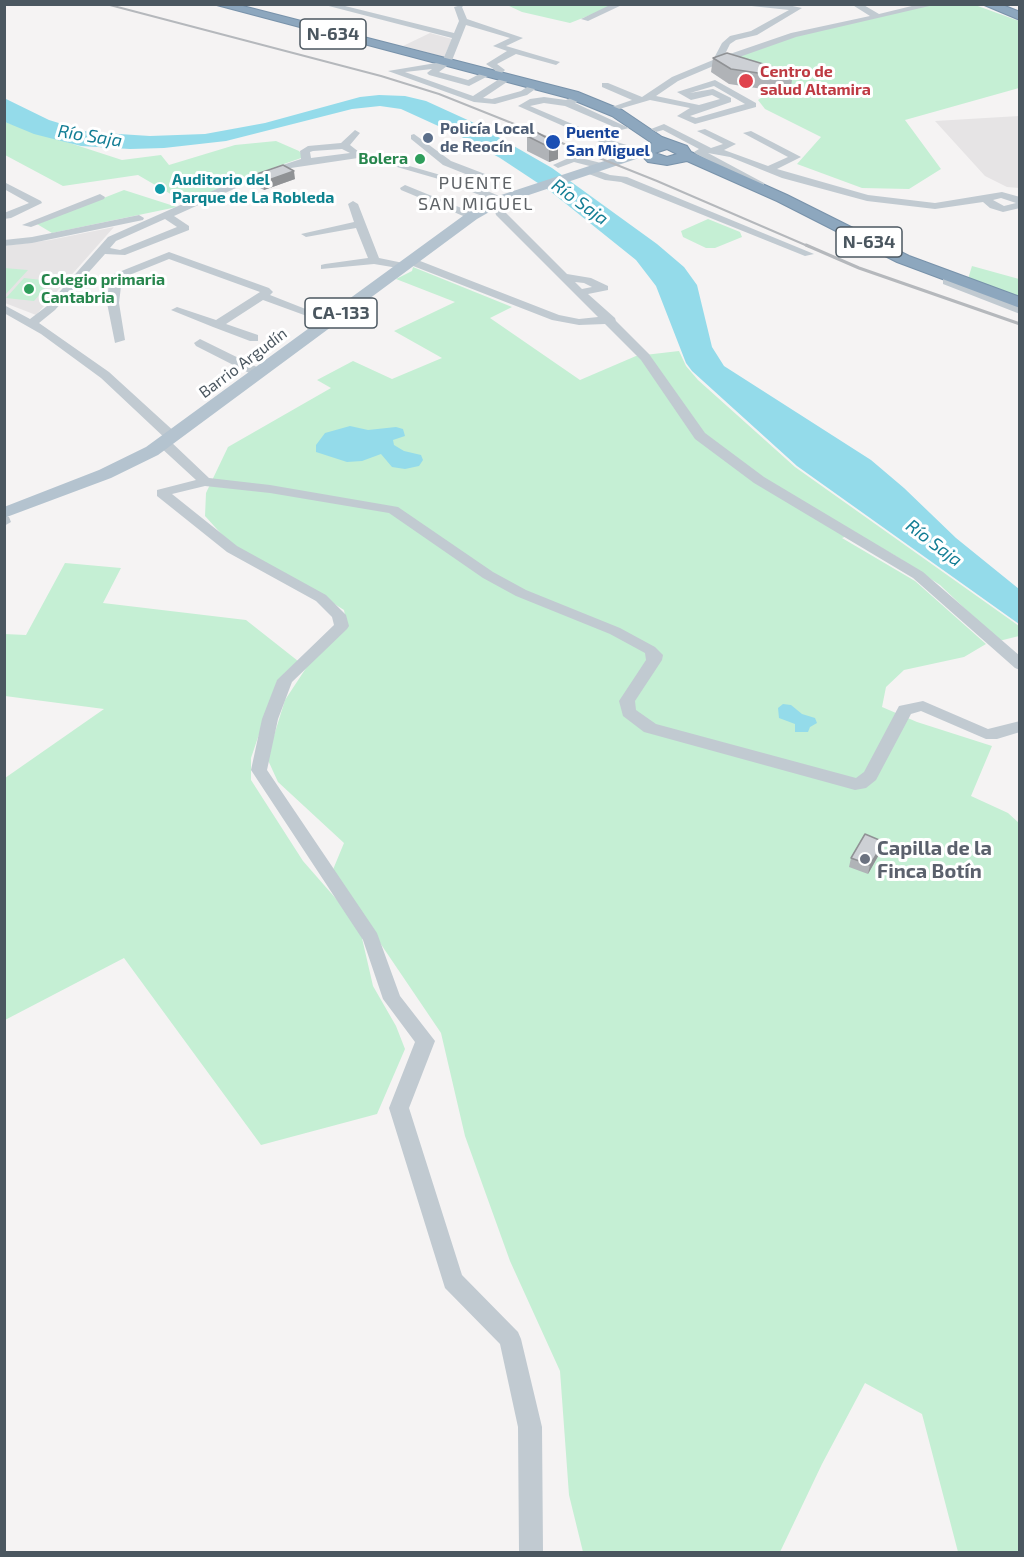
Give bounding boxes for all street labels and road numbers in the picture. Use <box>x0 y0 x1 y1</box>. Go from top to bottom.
road number: N-634 <box>300 19 366 49</box>
road number: N-634 <box>836 227 902 257</box>
road number: CA-133 <box>305 298 377 328</box>
street label: Barrio Argudín <box>195 324 291 402</box>

